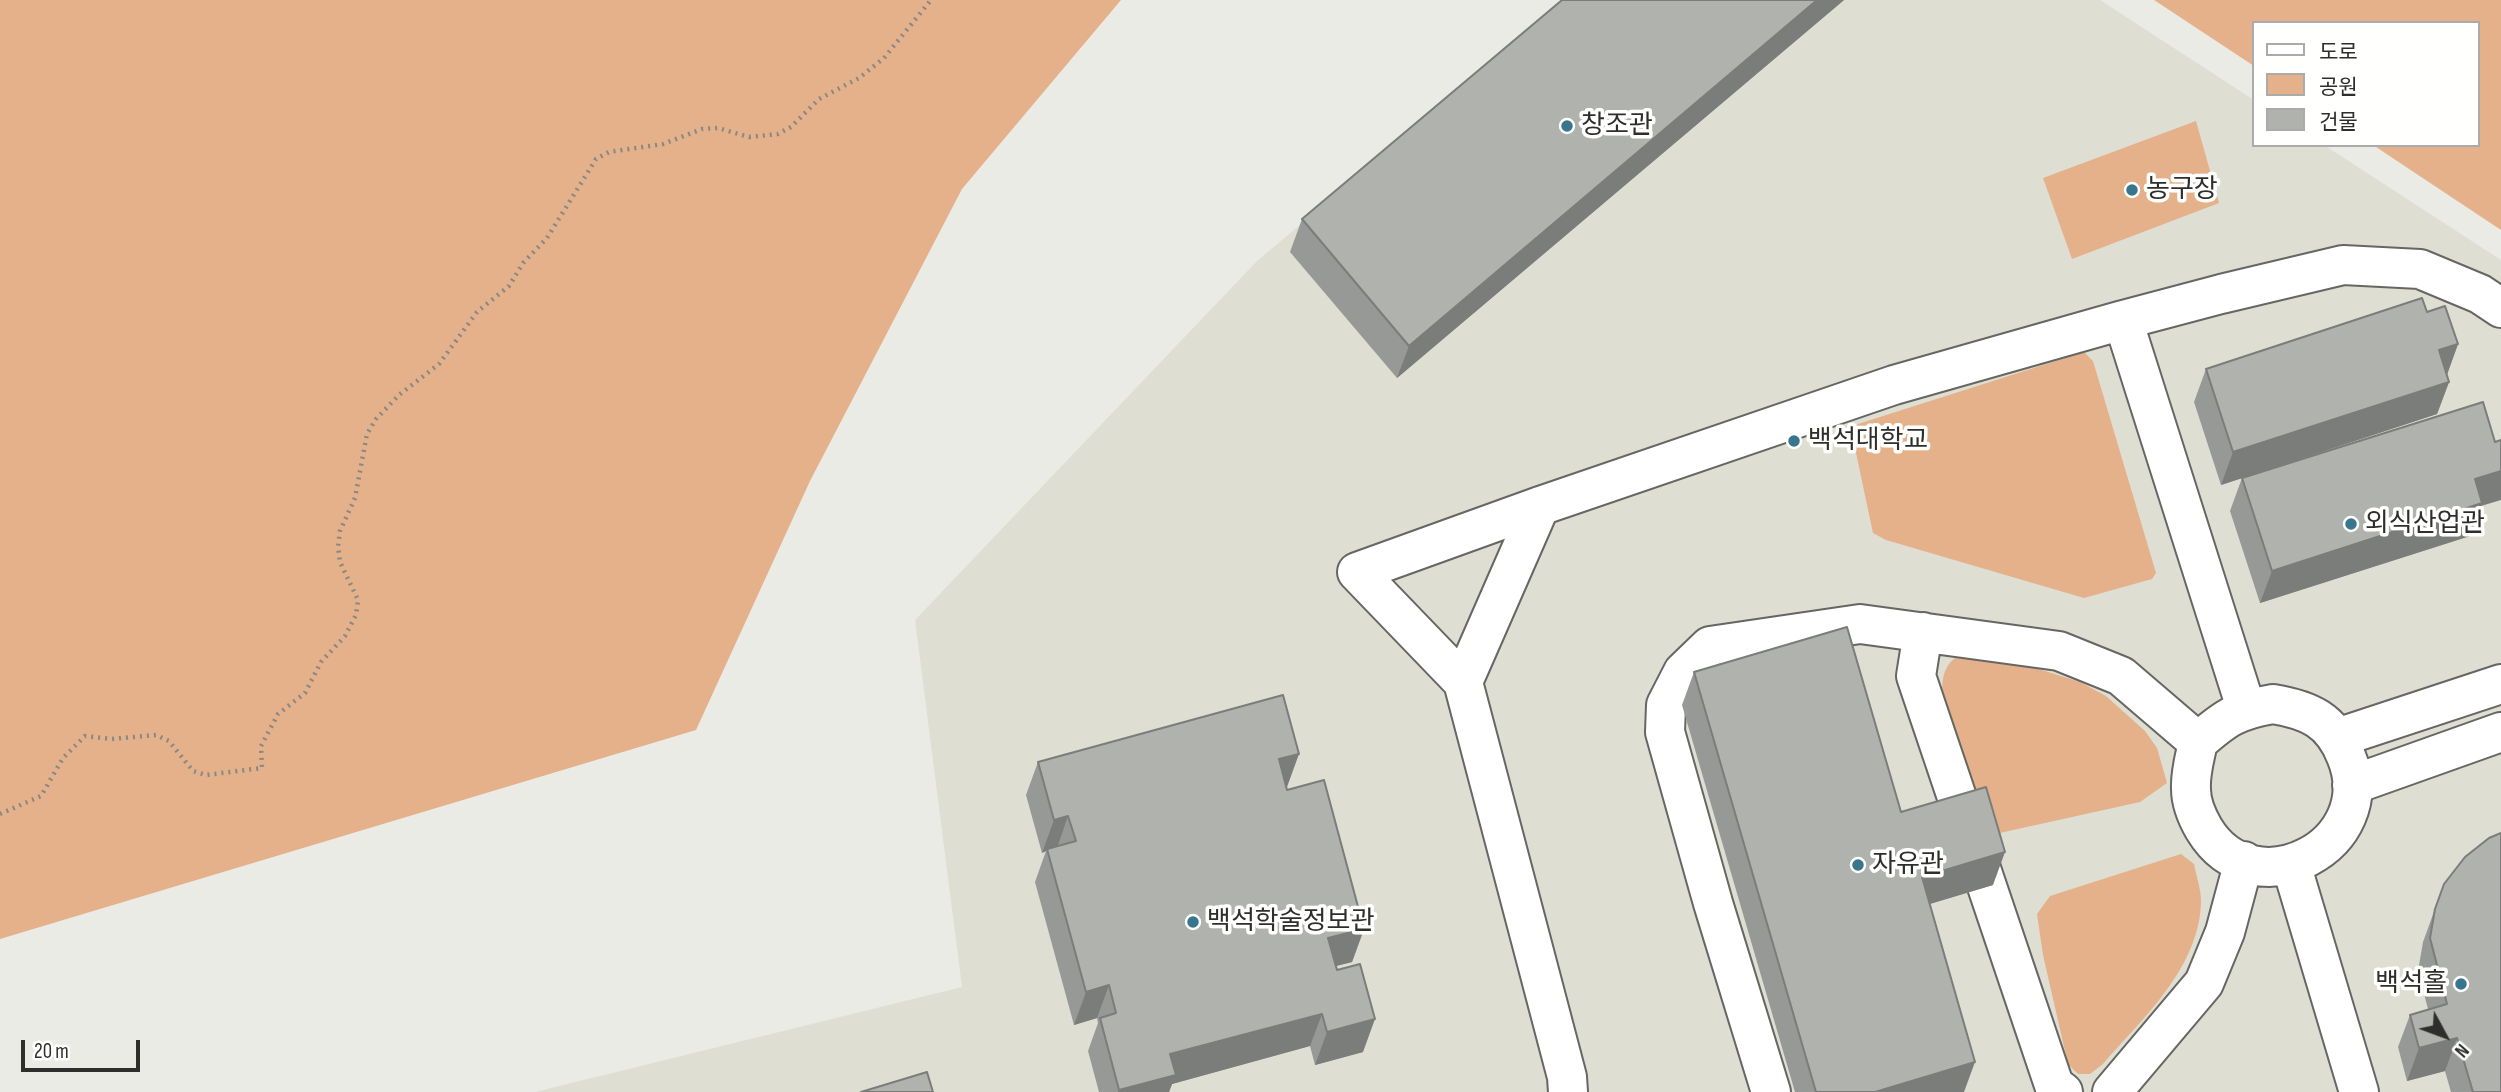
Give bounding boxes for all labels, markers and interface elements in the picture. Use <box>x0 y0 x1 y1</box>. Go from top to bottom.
legend <box>2252 21 2480 147</box>
text: 도로 <box>2319 40 2358 65</box>
text: 공원 <box>2319 75 2358 100</box>
place label: 창조관 <box>1581 110 1653 142</box>
text: 건물 <box>2319 110 2358 135</box>
marker: 창조관 <box>1559 118 1575 134</box>
place label: 농구장 <box>2146 174 2218 206</box>
marker: 농구장 <box>2124 182 2140 198</box>
place label: 백석대학교 <box>1808 425 1928 457</box>
marker: 백석대학교 <box>1786 433 1802 449</box>
place label: 외식산업관 <box>2365 508 2485 540</box>
marker: 외식산업관 <box>2343 516 2359 532</box>
place label: 자유관 <box>1872 849 1944 881</box>
marker: 자유관 <box>1850 857 1866 873</box>
place label: 백석학술정보관 <box>1207 906 1374 938</box>
marker: 백석학술정보관 <box>1185 914 1201 930</box>
place label: 백석홀 <box>2375 968 2447 1000</box>
marker: 백석홀 <box>2453 976 2469 992</box>
north arrow <box>2410 1001 2480 1071</box>
scale bar <box>24 1026 144 1070</box>
text: 20 m <box>34 1039 69 1064</box>
text: N <box>2449 1039 2473 1061</box>

